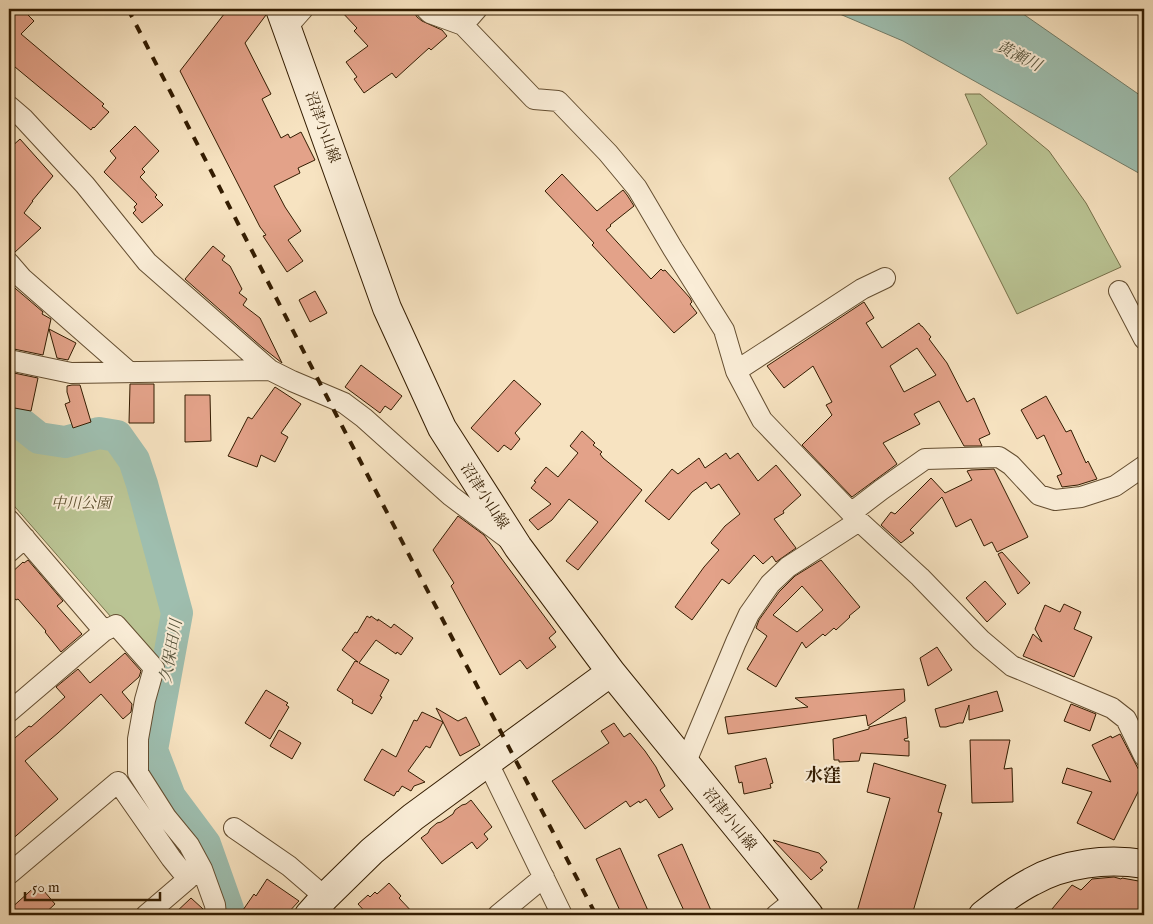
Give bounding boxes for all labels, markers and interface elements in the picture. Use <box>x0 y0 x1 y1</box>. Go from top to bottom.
water label: 黄瀬川 <box>992 37 1046 77</box>
street label: 沼津小山線 <box>301 89 344 166</box>
street label: 沼津小山線 <box>456 460 513 533</box>
park label: 中川公園 <box>51 494 114 513</box>
water label: 久保田川 <box>157 616 188 685</box>
district label: 水窪 <box>805 765 841 788</box>
street label: 沼津小山線 <box>699 784 761 854</box>
scale bar <box>25 869 160 901</box>
text: 50 m <box>32 878 60 897</box>

